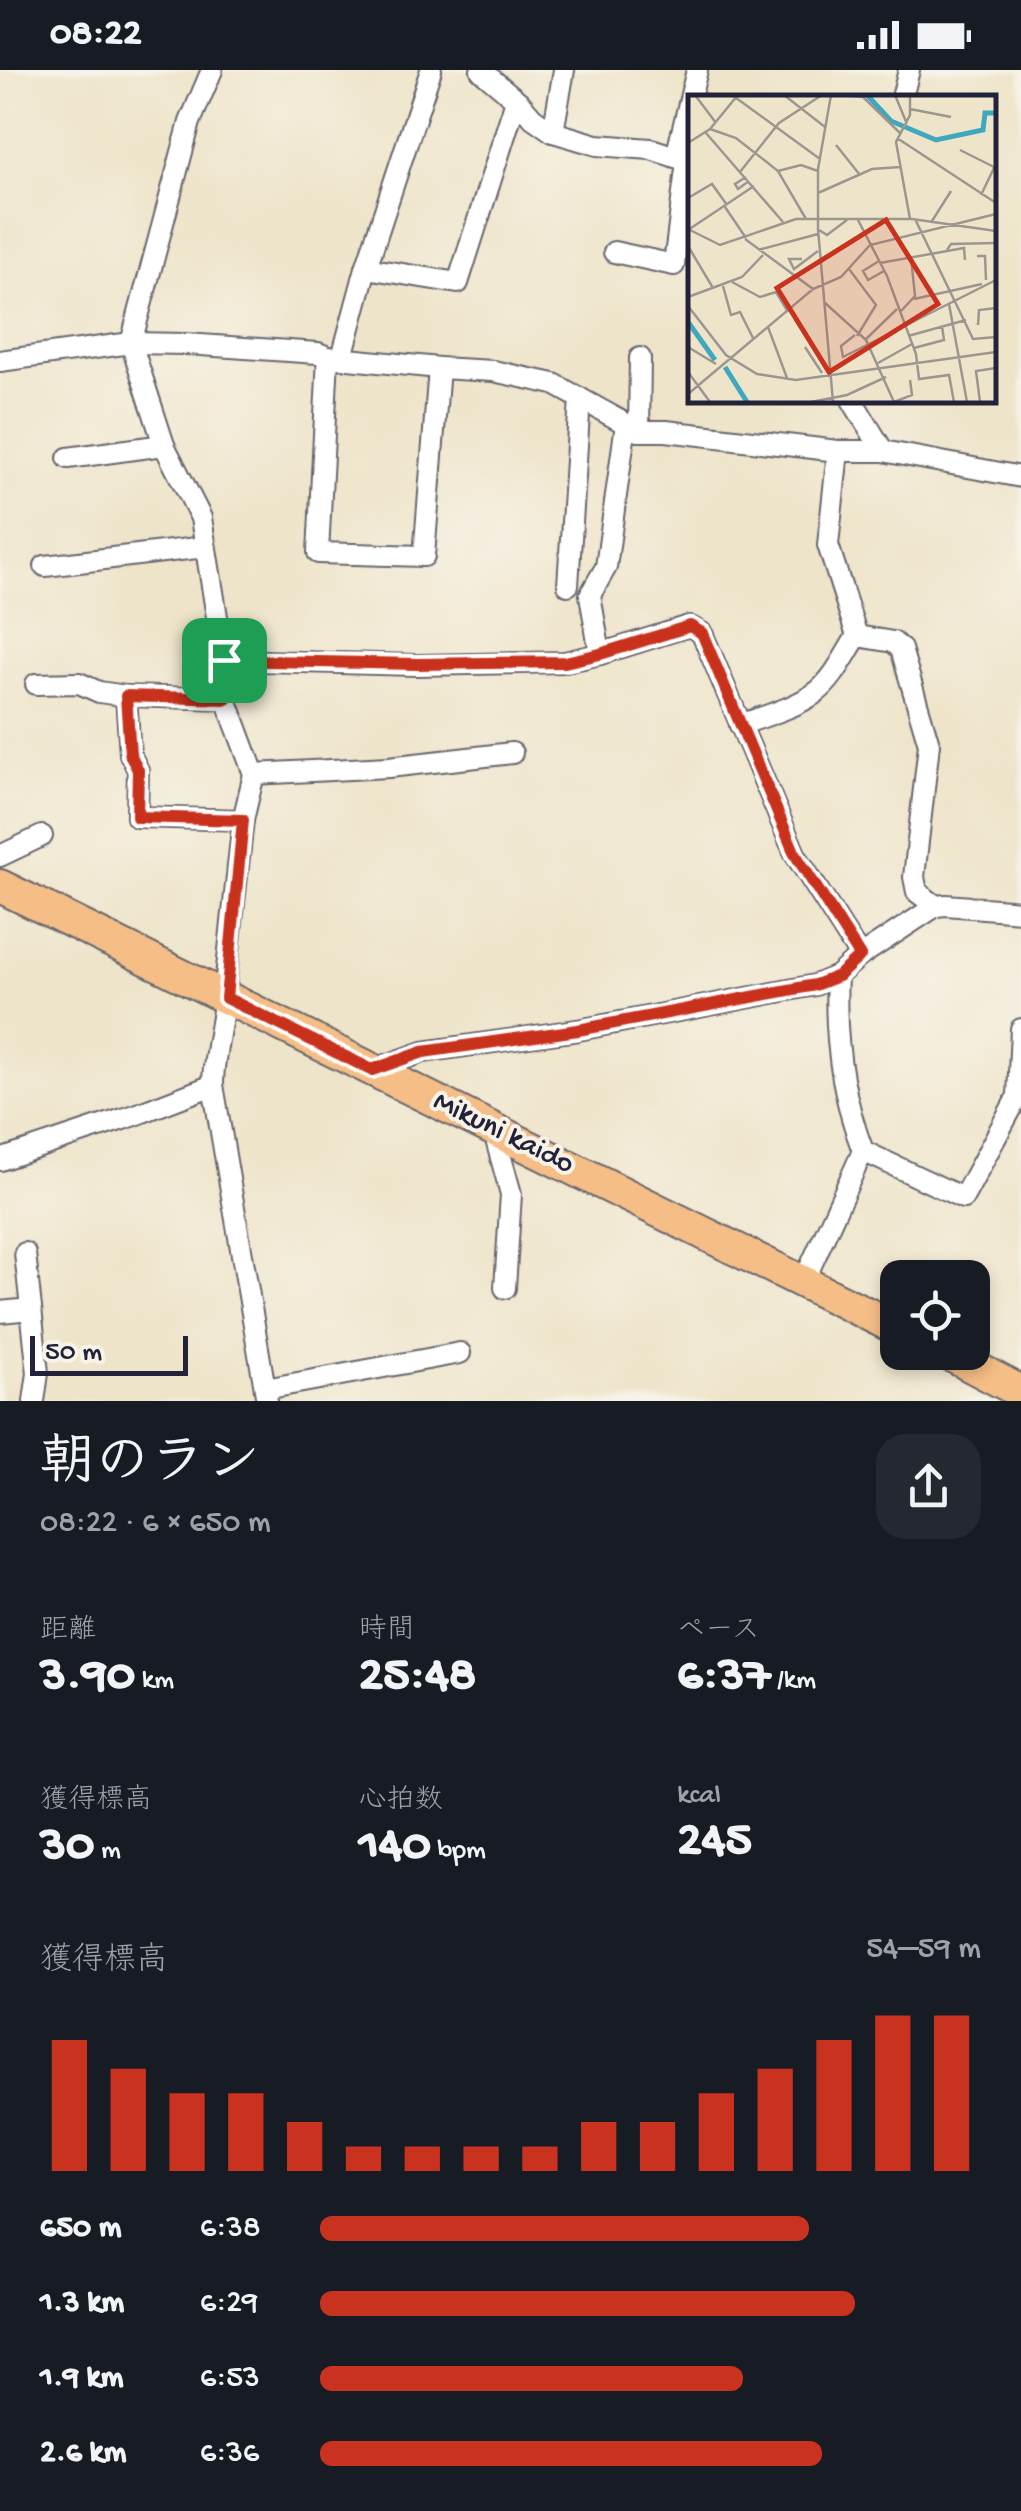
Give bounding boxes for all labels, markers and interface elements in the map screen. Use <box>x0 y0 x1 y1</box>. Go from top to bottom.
text: 08:22 <box>50 13 142 57</box>
inset map <box>688 95 996 402</box>
pin <box>182 618 267 703</box>
icon: arrive <box>197 633 252 688</box>
street label: Mikuni kaido <box>427 1085 579 1183</box>
map controls <box>880 1260 990 1370</box>
button: locate <box>880 1260 990 1370</box>
scale bar <box>30 1331 188 1376</box>
text: 50 m <box>45 1337 102 1370</box>
button: share <box>876 1434 981 1539</box>
text: 朝のラン <box>40 1435 260 1499</box>
text: 08:22 · 6 × 650 m <box>40 1505 271 1543</box>
text: 距離 <box>40 1615 96 1648</box>
text: 時間 <box>359 1615 415 1648</box>
text: ペース <box>677 1615 760 1648</box>
text: 3.90 <box>40 1648 135 1707</box>
text: 25:48 <box>359 1648 476 1707</box>
text: 6:37 <box>677 1648 770 1707</box>
text: km <box>135 1665 174 1698</box>
text: /km <box>770 1665 816 1698</box>
text: kcal <box>677 1780 721 1813</box>
text: 獲得標高 <box>40 1785 152 1818</box>
text: 心拍数 <box>359 1785 443 1818</box>
text: 245 <box>677 1813 752 1872</box>
text: 30 <box>40 1818 94 1877</box>
text: 140 <box>359 1818 431 1877</box>
text: m <box>94 1835 121 1868</box>
text: bpm <box>431 1835 486 1868</box>
text: 54–59 m <box>866 1931 981 1969</box>
text: 獲得標高 <box>40 1943 168 1981</box>
text: 650 m <box>40 2210 122 2248</box>
text: 6:38 <box>200 2210 260 2248</box>
text: 1.3 km <box>40 2285 124 2323</box>
text: 6:29 <box>200 2285 258 2323</box>
text: 1.9 km <box>40 2360 124 2398</box>
text: 6:53 <box>200 2360 260 2398</box>
text: 2.6 km <box>40 2435 127 2473</box>
text: 6:36 <box>200 2435 259 2473</box>

